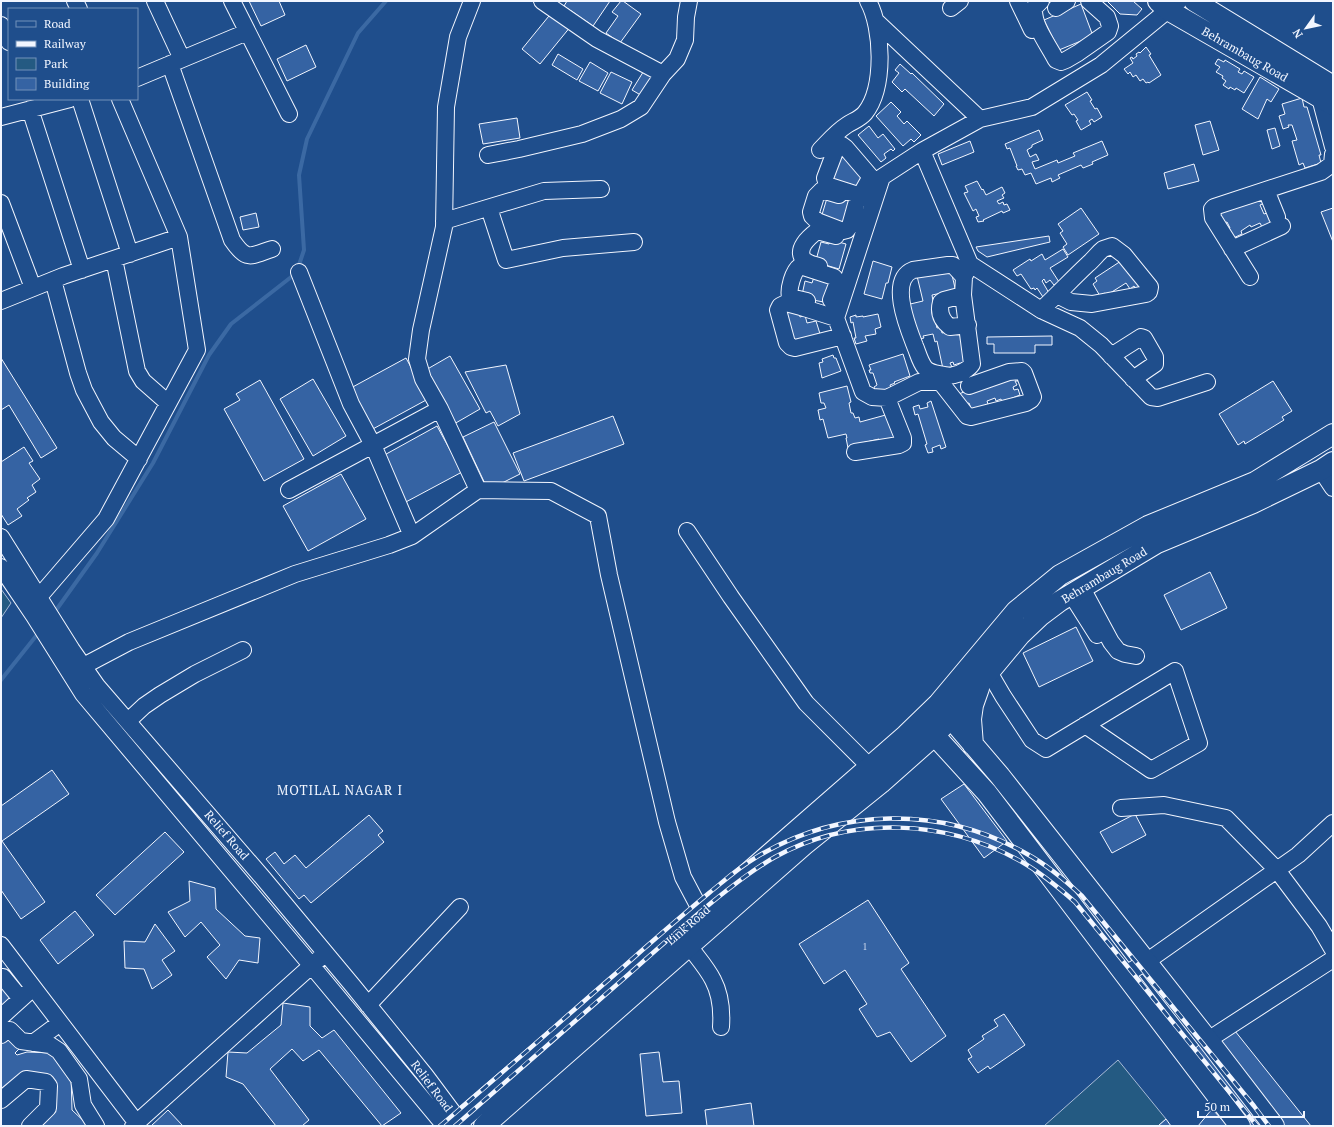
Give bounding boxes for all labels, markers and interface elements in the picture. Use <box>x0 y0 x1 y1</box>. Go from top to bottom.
legend <box>8 8 138 100</box>
north arrow <box>1286 8 1326 48</box>
text: Road <box>44 16 71 31</box>
street label: Behrambaug Road <box>1199 23 1291 85</box>
text: N <box>1289 26 1306 41</box>
text: Railway <box>44 36 87 51</box>
text: Park <box>44 56 69 71</box>
text: Building <box>44 76 90 91</box>
street label: Behrambaug Road <box>1059 543 1150 606</box>
district label: MOTILAL NAGAR I <box>277 781 403 799</box>
street label: Relief Road <box>201 807 253 863</box>
street label: Link Road <box>663 902 713 948</box>
house number: 1 <box>862 940 868 953</box>
street label: Relief Road <box>408 1057 456 1115</box>
scale bar <box>1198 1093 1304 1119</box>
text: 50 m <box>1204 1099 1231 1114</box>

